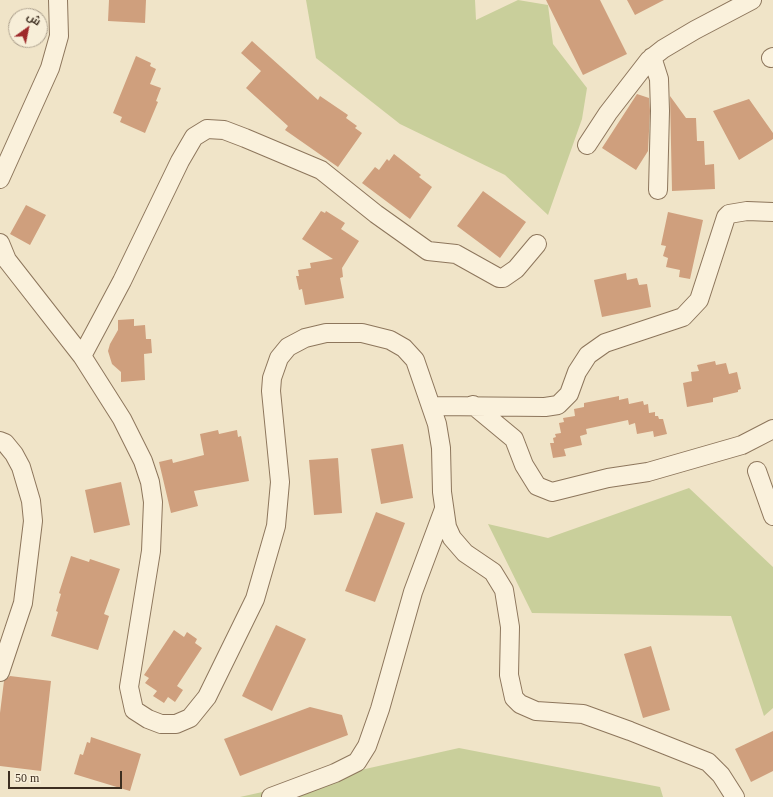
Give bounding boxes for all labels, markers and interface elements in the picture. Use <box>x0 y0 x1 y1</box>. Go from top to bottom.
north arrow <box>8 8 48 48</box>
text: ش <box>25 10 43 28</box>
scale bar <box>10 763 124 789</box>
text: 50 m <box>15 771 39 785</box>

